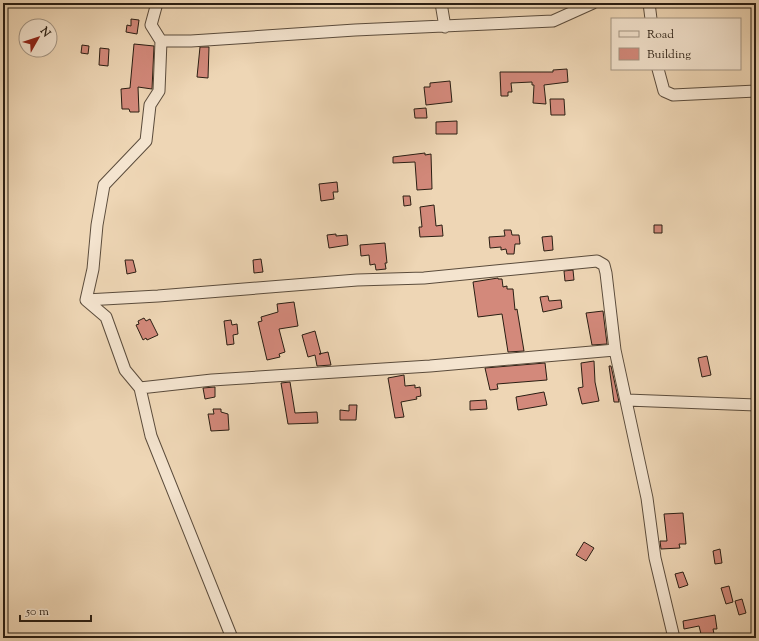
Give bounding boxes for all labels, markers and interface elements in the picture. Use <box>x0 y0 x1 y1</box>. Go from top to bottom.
north arrow <box>18 18 58 58</box>
legend <box>611 18 741 70</box>
text: N <box>35 23 54 41</box>
text: Road <box>647 26 674 44</box>
text: Building <box>647 46 691 64</box>
scale bar <box>20 597 91 623</box>
text: 50 m <box>25 603 49 621</box>

